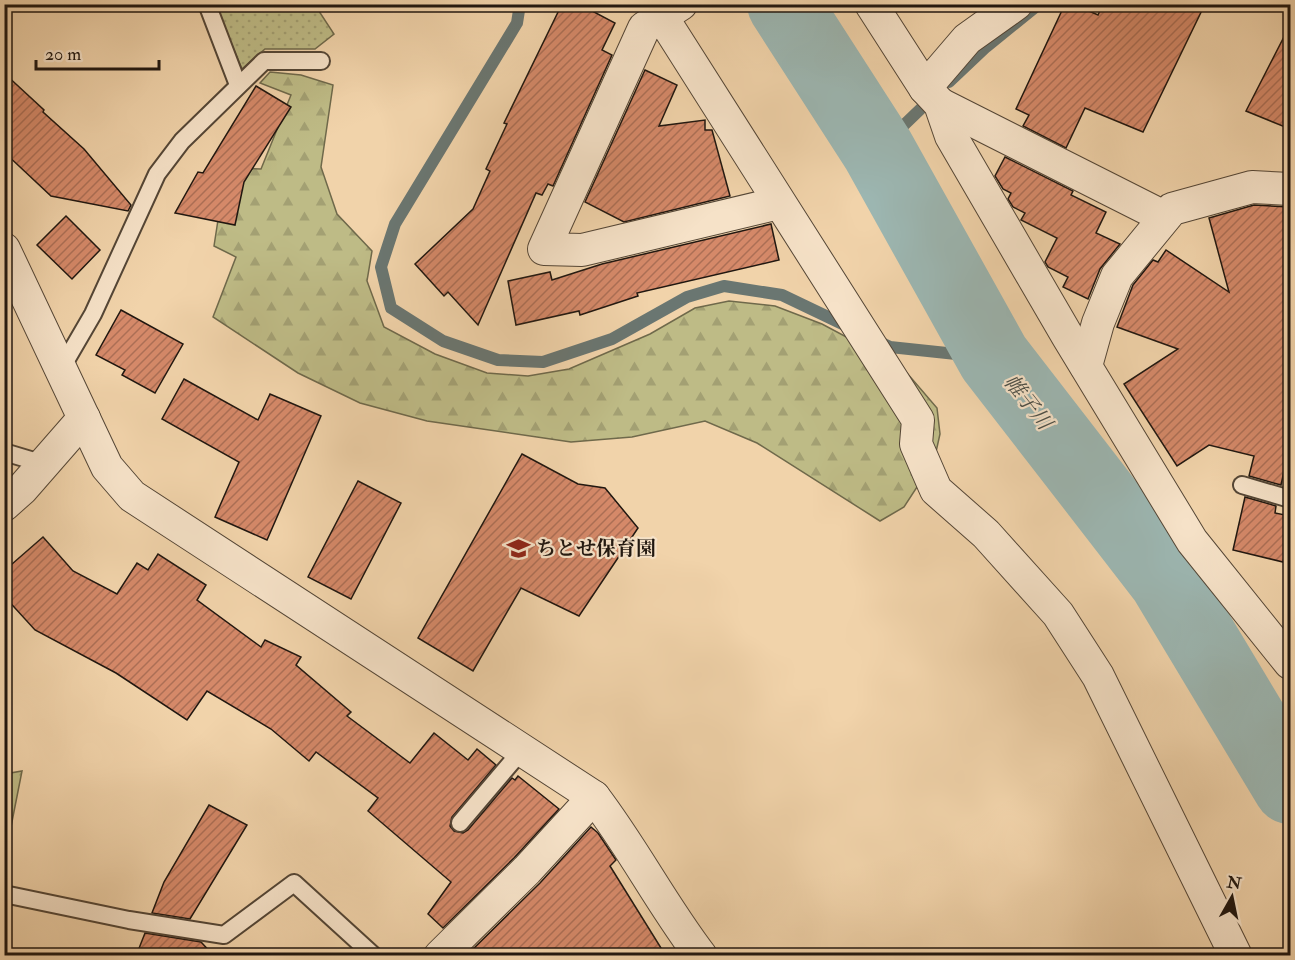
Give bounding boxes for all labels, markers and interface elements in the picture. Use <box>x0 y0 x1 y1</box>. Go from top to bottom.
scale bar <box>36 33 159 71</box>
text: 20 m <box>45 43 81 66</box>
water label: 帷子川 <box>998 369 1059 437</box>
school or university icon: ちとせ保育園 <box>505 535 531 561</box>
place label: ちとせ保育園 <box>536 536 656 561</box>
north arrow <box>1202 867 1262 927</box>
text: N <box>1225 872 1243 894</box>

